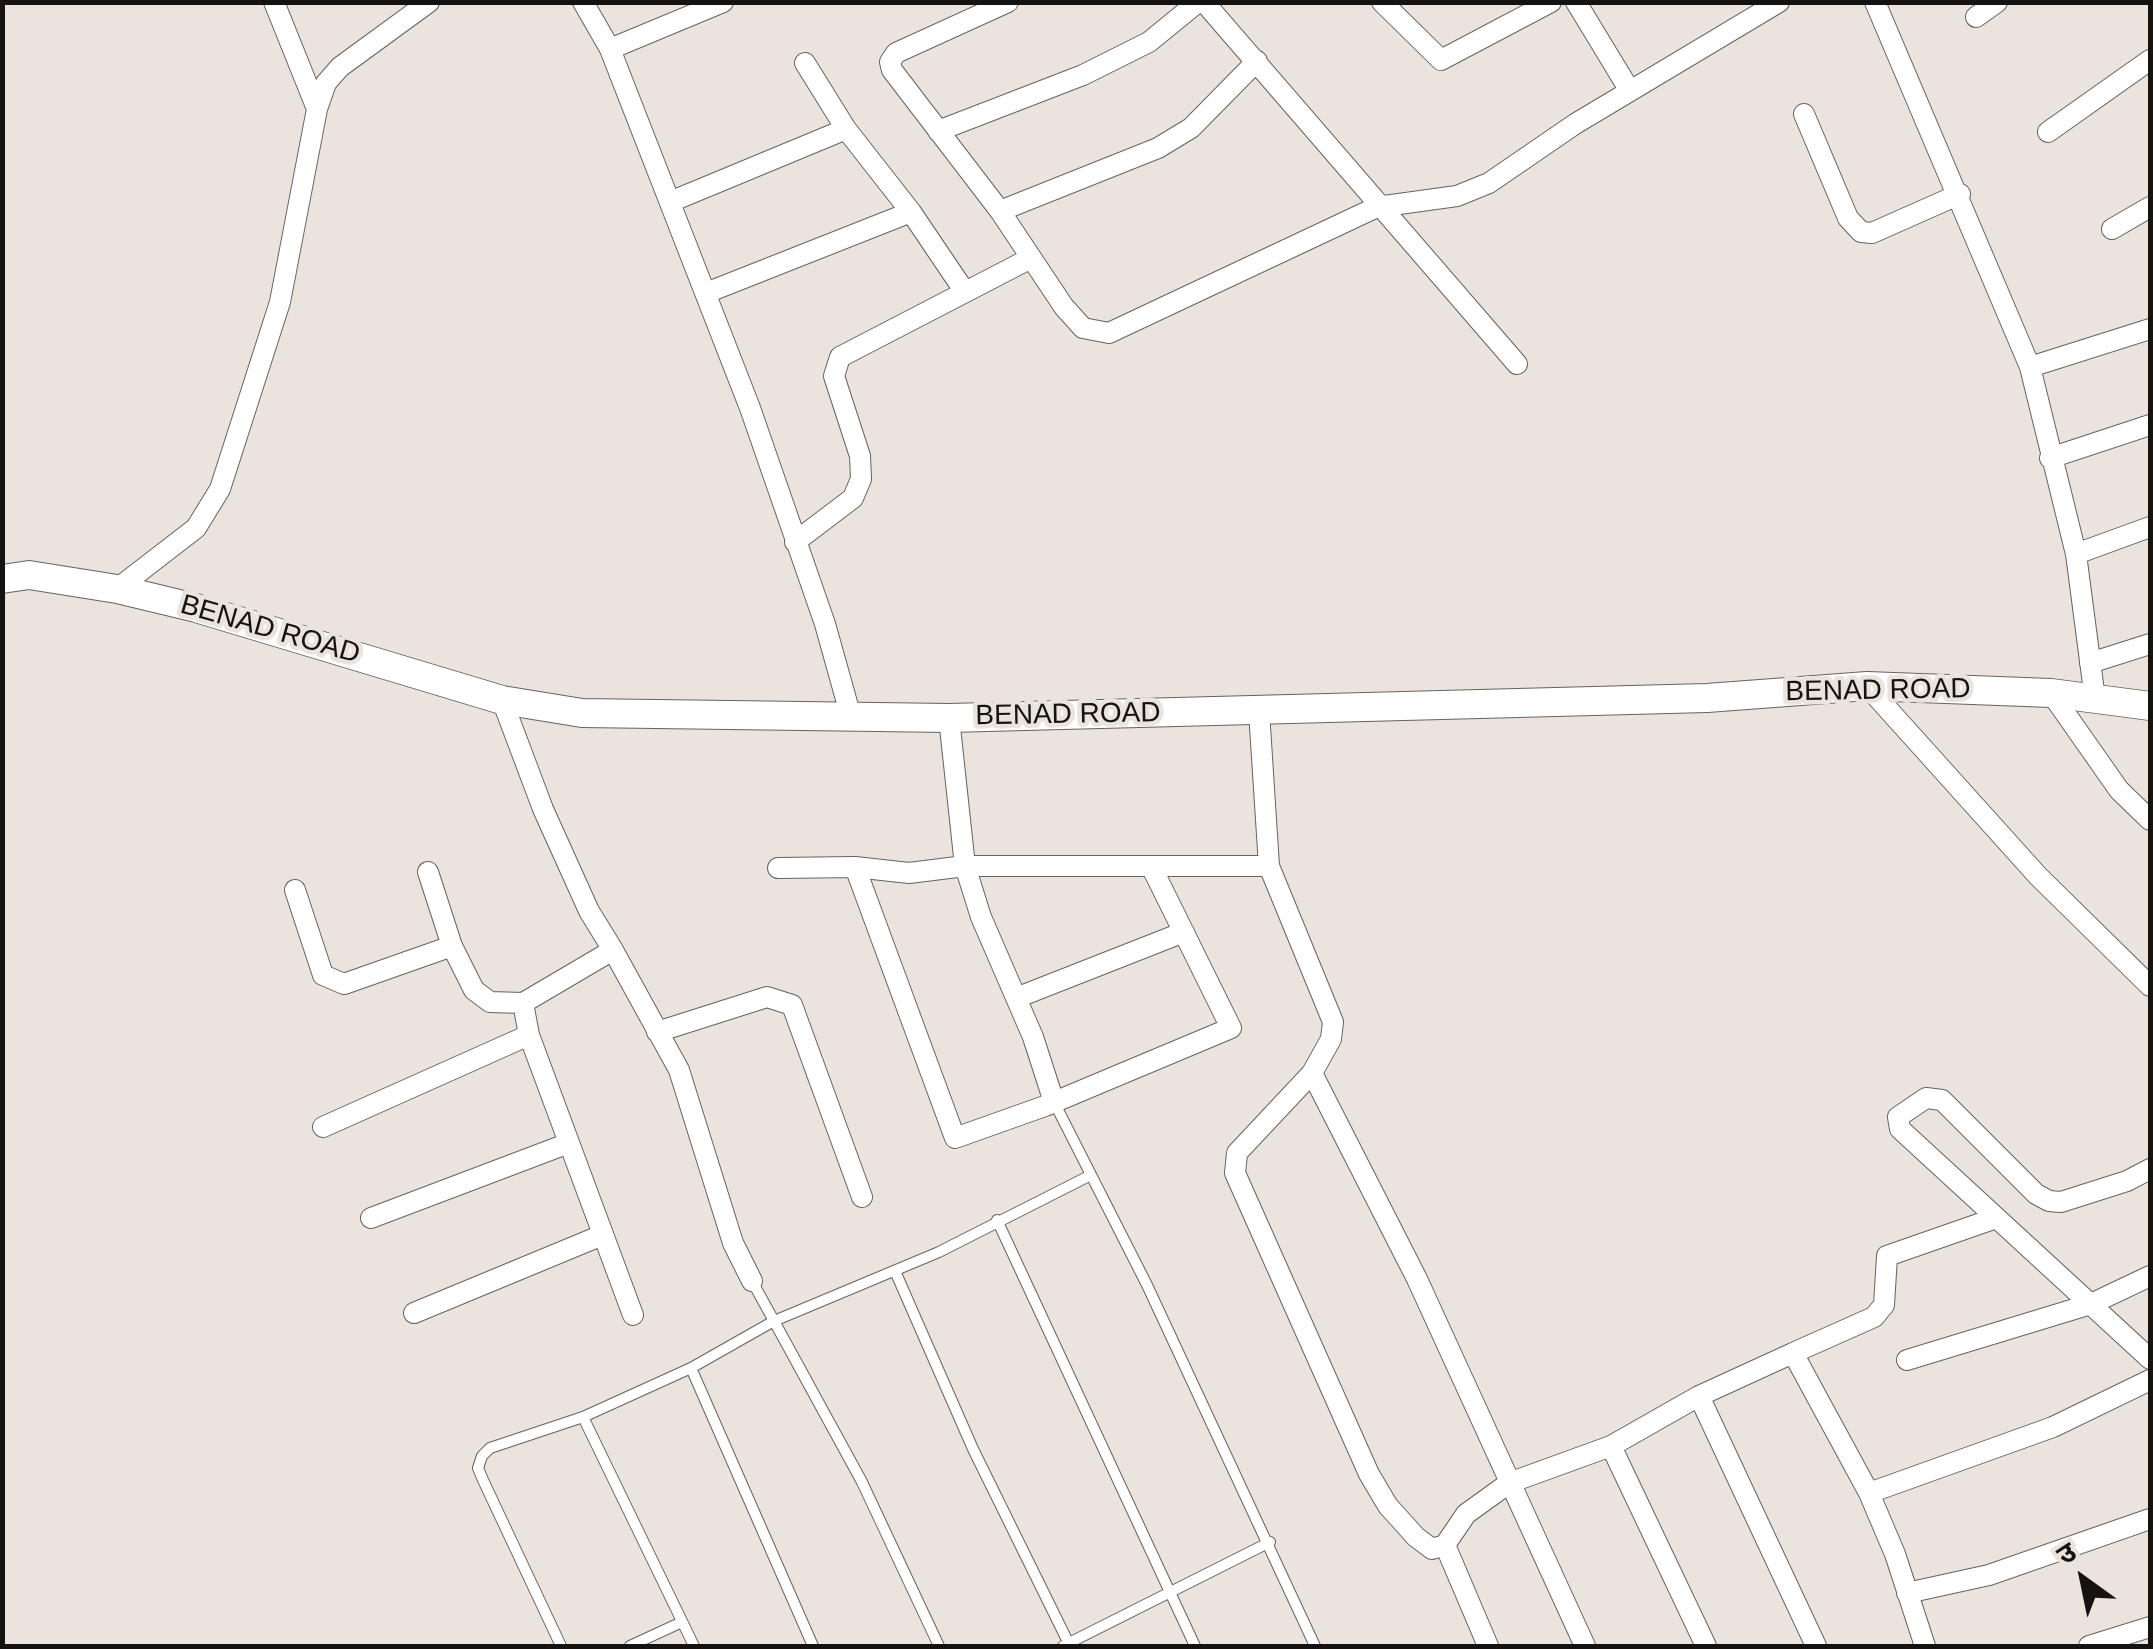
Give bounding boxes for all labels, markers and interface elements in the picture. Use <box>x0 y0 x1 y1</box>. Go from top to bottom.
street label: BENAD ROAD <box>176 588 364 672</box>
street label: BENAD ROAD <box>1785 673 1971 709</box>
street label: BENAD ROAD <box>975 697 1161 733</box>
north arrow <box>2033 1529 2133 1629</box>
text: उ <box>2051 1536 2082 1571</box>

